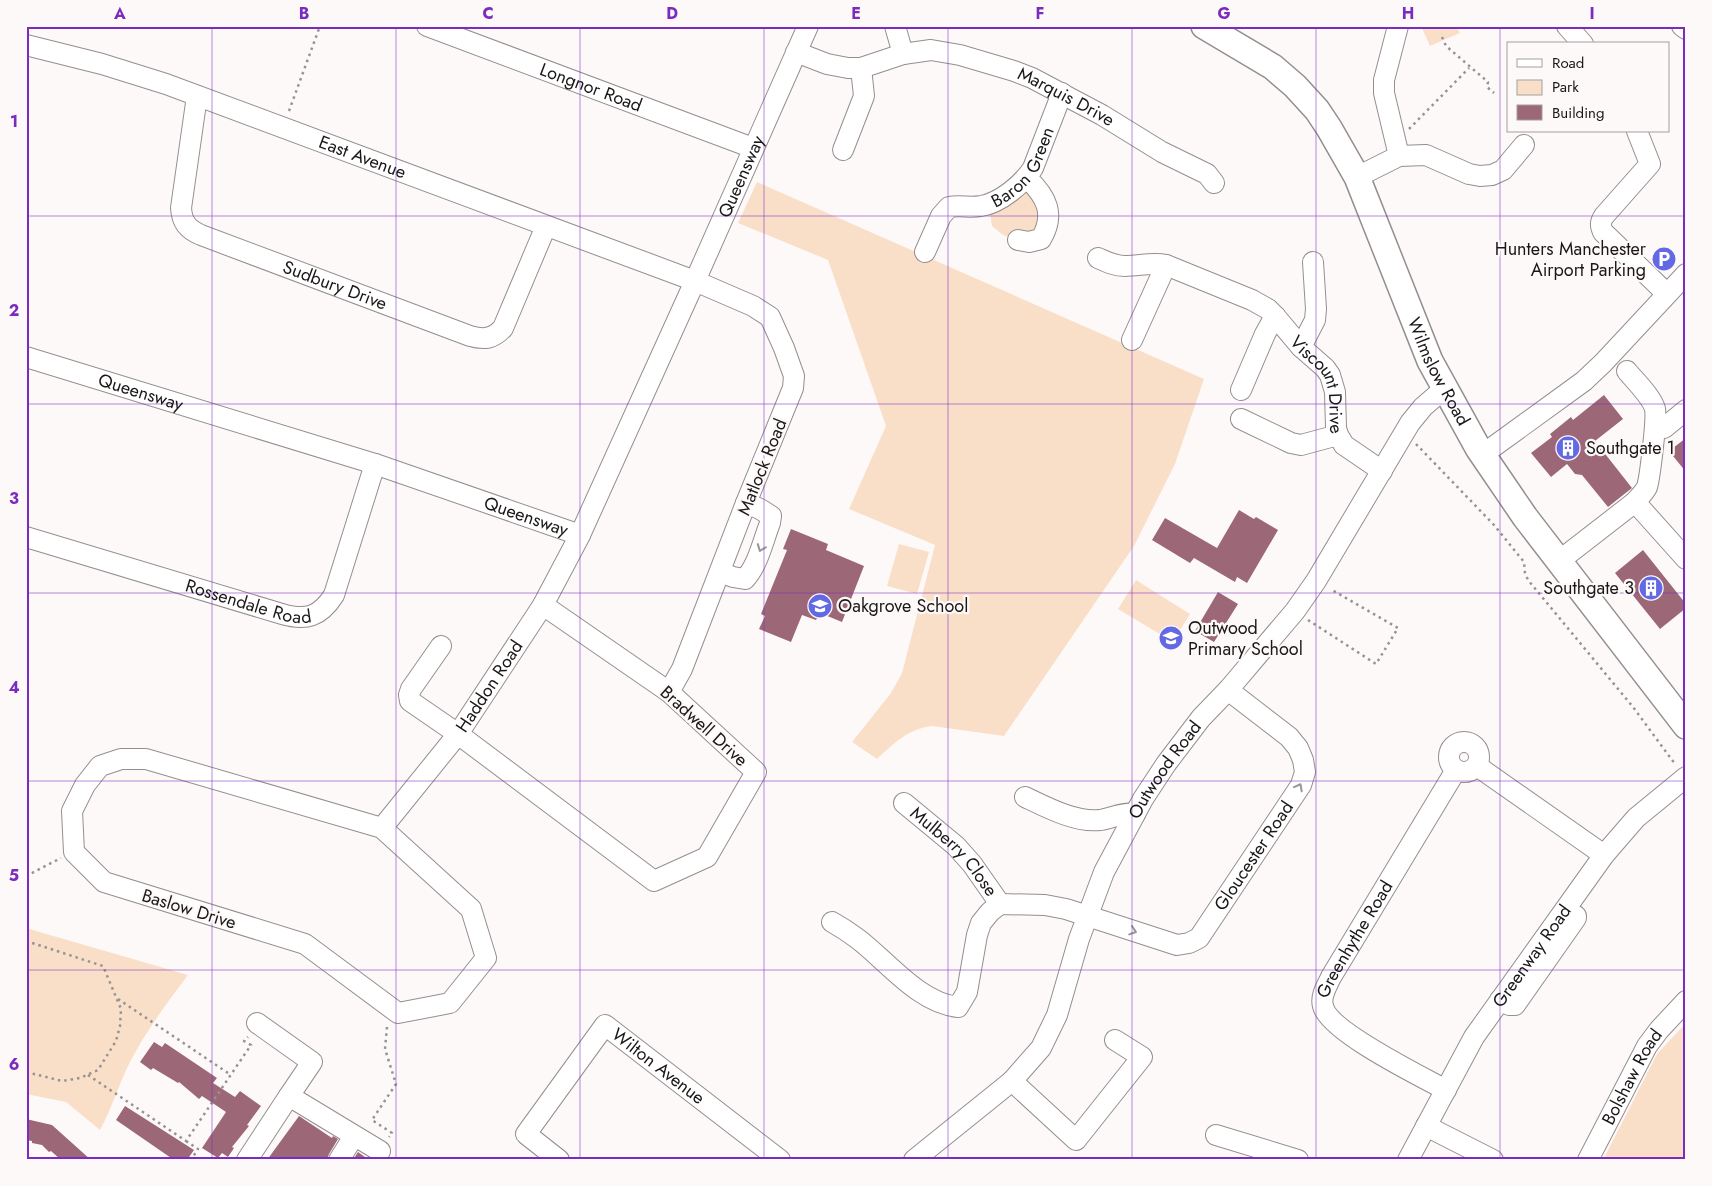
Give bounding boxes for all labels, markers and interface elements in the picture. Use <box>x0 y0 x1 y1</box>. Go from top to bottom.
text: A <box>113 2 126 25</box>
text: B <box>299 2 309 25</box>
text: C <box>482 2 494 25</box>
text: D <box>666 2 678 25</box>
text: E <box>851 2 861 25</box>
text: F <box>1036 2 1044 25</box>
text: G <box>1217 2 1231 25</box>
text: H <box>1402 2 1414 25</box>
text: I <box>1589 2 1595 25</box>
legend <box>1507 42 1670 132</box>
text: Road <box>1552 52 1584 74</box>
street label: Longnor Road <box>536 56 646 118</box>
street label: Marquis Drive <box>1014 61 1120 133</box>
text: Park <box>1552 76 1579 98</box>
text: Building <box>1552 102 1604 124</box>
text: 1 <box>10 110 18 133</box>
street label: Baron Green <box>986 123 1061 214</box>
street label: East Avenue <box>315 129 410 185</box>
street label: Queensway <box>712 131 771 222</box>
place label: Hunters Manchester Airport Parking <box>1495 236 1647 283</box>
parking icon: Hunters Manchester Airport Parking <box>1651 246 1677 272</box>
street label: Sudbury Drive <box>279 254 391 317</box>
text: 2 <box>9 299 19 322</box>
street label: Wilmslow Road <box>1401 313 1476 430</box>
street label: Viscount Drive <box>1284 330 1350 437</box>
street label: Queensway <box>95 367 187 417</box>
street label: Matlock Road <box>731 415 793 519</box>
building icon: Southgate 1 <box>1555 435 1581 461</box>
place label: Southgate 1 <box>1586 435 1675 461</box>
text: 3 <box>9 487 19 510</box>
street label: Queensway <box>481 490 572 543</box>
one-way arrow <box>756 543 767 552</box>
street label: Rossendale Road <box>182 573 313 630</box>
place label: Southgate 3 <box>1543 575 1634 601</box>
building icon: Southgate 3 <box>1638 575 1664 601</box>
school or university icon: Oakgrove School <box>807 593 833 619</box>
place label: Oakgrove School <box>838 593 968 619</box>
place label: Outwood Primary School <box>1188 615 1303 662</box>
school or university icon: Outwood Primary School <box>1158 625 1184 651</box>
street label: Haddon Road <box>450 635 529 738</box>
text: 4 <box>8 676 20 699</box>
street label: Bradwell Drive <box>654 680 754 772</box>
street label: Outwood Road <box>1122 715 1207 824</box>
one-way arrow <box>1292 783 1302 792</box>
street label: Gloucester Road <box>1208 796 1300 916</box>
street label: Mulberry Close <box>905 800 1004 902</box>
text: 5 <box>9 864 19 887</box>
street label: Greenhythe Road <box>1310 876 1399 1002</box>
street label: Baslow Drive <box>139 882 239 936</box>
street label: Greenway Road <box>1486 899 1577 1013</box>
one-way arrow <box>1129 925 1137 935</box>
street label: Wilton Avenue <box>606 1022 711 1111</box>
street label: Bolshaw Road <box>1595 1023 1669 1129</box>
text: 6 <box>9 1053 19 1076</box>

